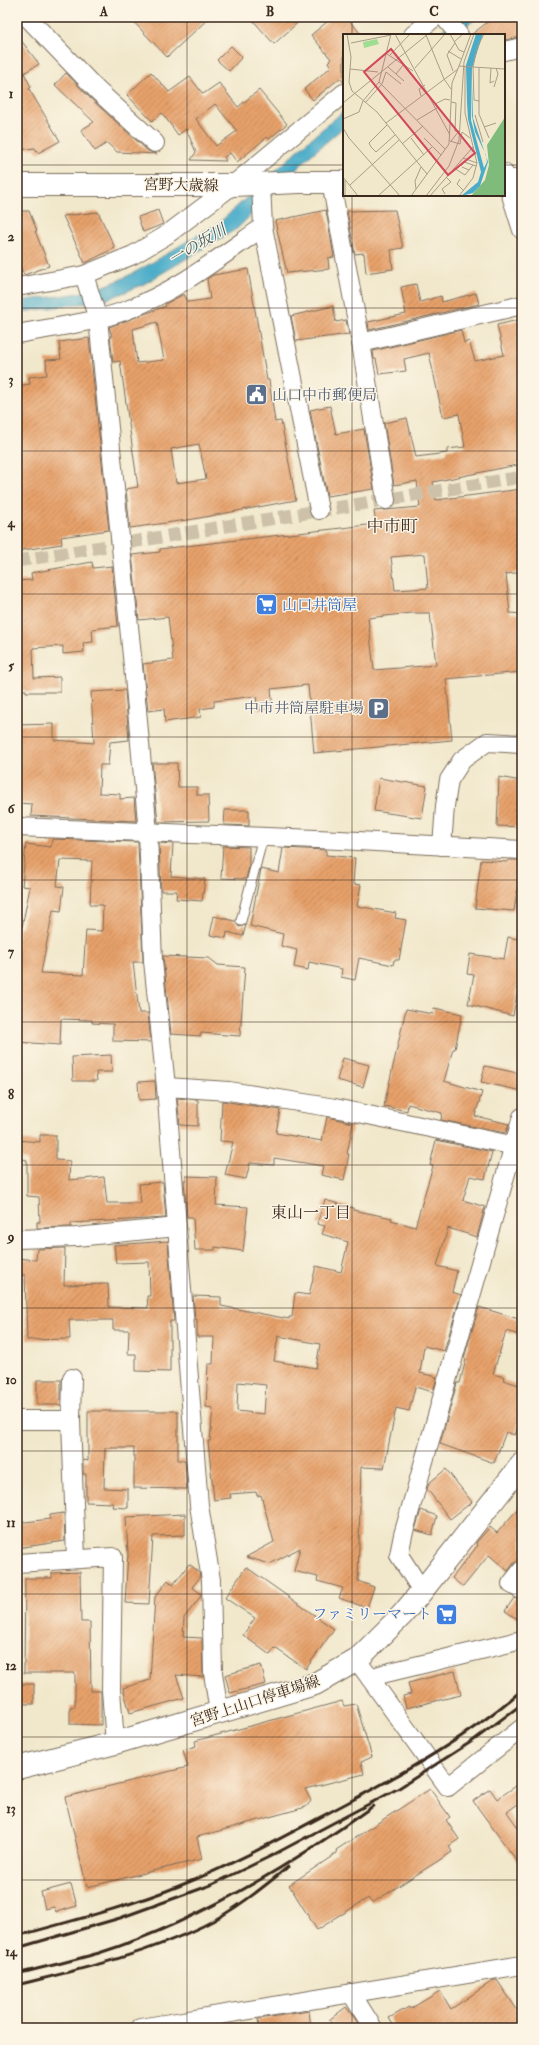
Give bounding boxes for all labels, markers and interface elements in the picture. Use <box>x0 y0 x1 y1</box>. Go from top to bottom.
text: A <box>99 4 109 20</box>
text: B <box>266 4 274 20</box>
text: C <box>429 4 439 20</box>
inset map <box>343 34 505 196</box>
text: 1 <box>9 86 14 102</box>
street label: 宮野大歳線 <box>143 175 219 196</box>
water label: 一の坂川 <box>165 219 232 270</box>
text: 2 <box>8 229 15 245</box>
text: 3 <box>9 372 14 388</box>
public building icon: 山口中市郵便局 <box>243 382 269 408</box>
place label: 山口中市郵便局 <box>272 386 377 405</box>
text: 4 <box>6 515 15 531</box>
district label: 中市町 <box>367 516 418 537</box>
supermarket icon: 山口井筒屋 <box>253 592 279 618</box>
place label: 山口井筒屋 <box>282 596 357 615</box>
text: 5 <box>8 658 14 674</box>
parking icon: 中市井筒屋駐車場 <box>366 695 392 721</box>
place label: 中市井筒屋駐車場 <box>244 699 364 718</box>
text: 6 <box>8 801 16 817</box>
text: 7 <box>8 944 15 960</box>
text: 8 <box>8 1087 14 1103</box>
district label: 東山一丁目 <box>271 1203 351 1223</box>
text: 9 <box>6 1229 15 1245</box>
text: 10 <box>5 1372 17 1388</box>
text: 11 <box>6 1515 16 1531</box>
supermarket icon: ファミリーマート <box>434 1601 460 1627</box>
place label: ファミリーマート <box>312 1605 432 1624</box>
text: 12 <box>5 1658 17 1674</box>
street label: 宮野上山口停車場線 <box>188 1672 322 1731</box>
text: 13 <box>6 1801 16 1817</box>
text: 14 <box>5 1944 18 1960</box>

